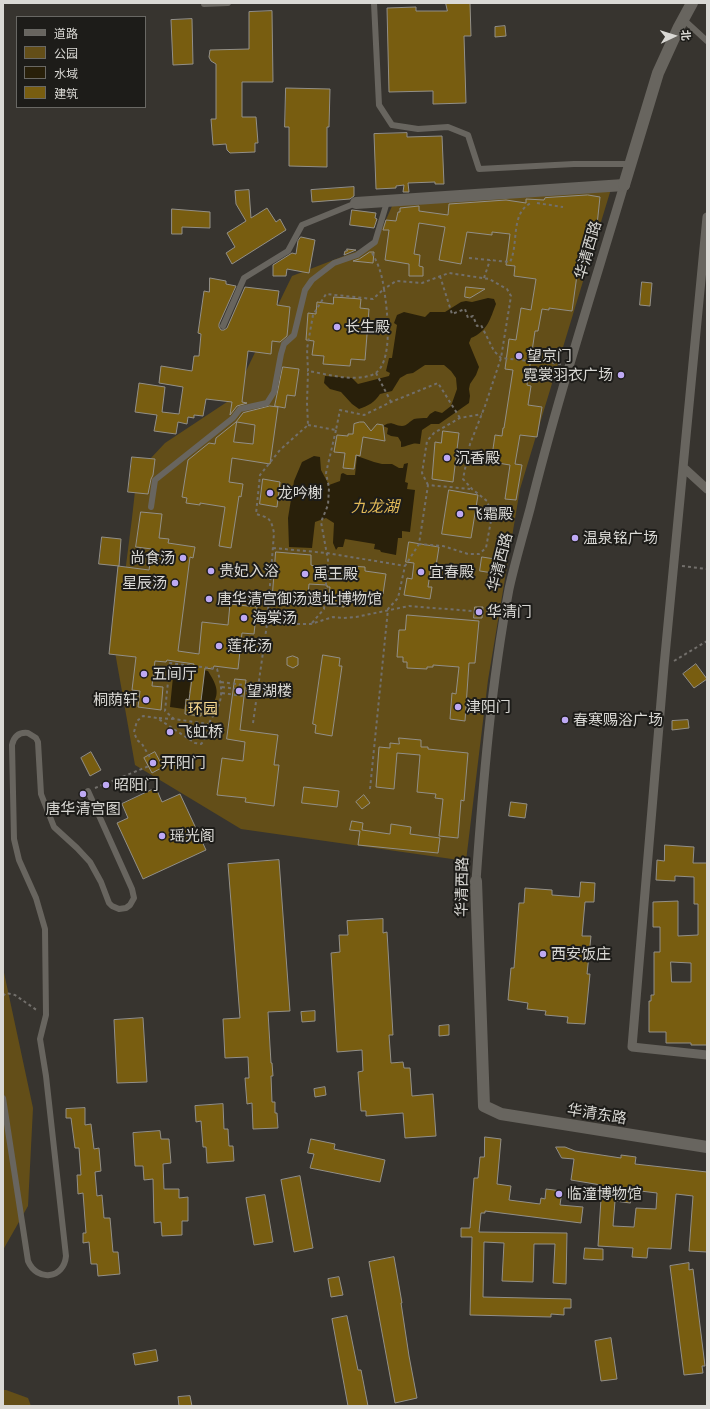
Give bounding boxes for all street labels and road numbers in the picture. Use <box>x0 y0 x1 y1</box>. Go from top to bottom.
street label: 华清西路 <box>571 219 605 281</box>
street label: 华清西路 <box>484 531 516 593</box>
street label: 华清西路 <box>452 857 472 917</box>
street label: 华清东路 <box>566 1100 628 1128</box>

